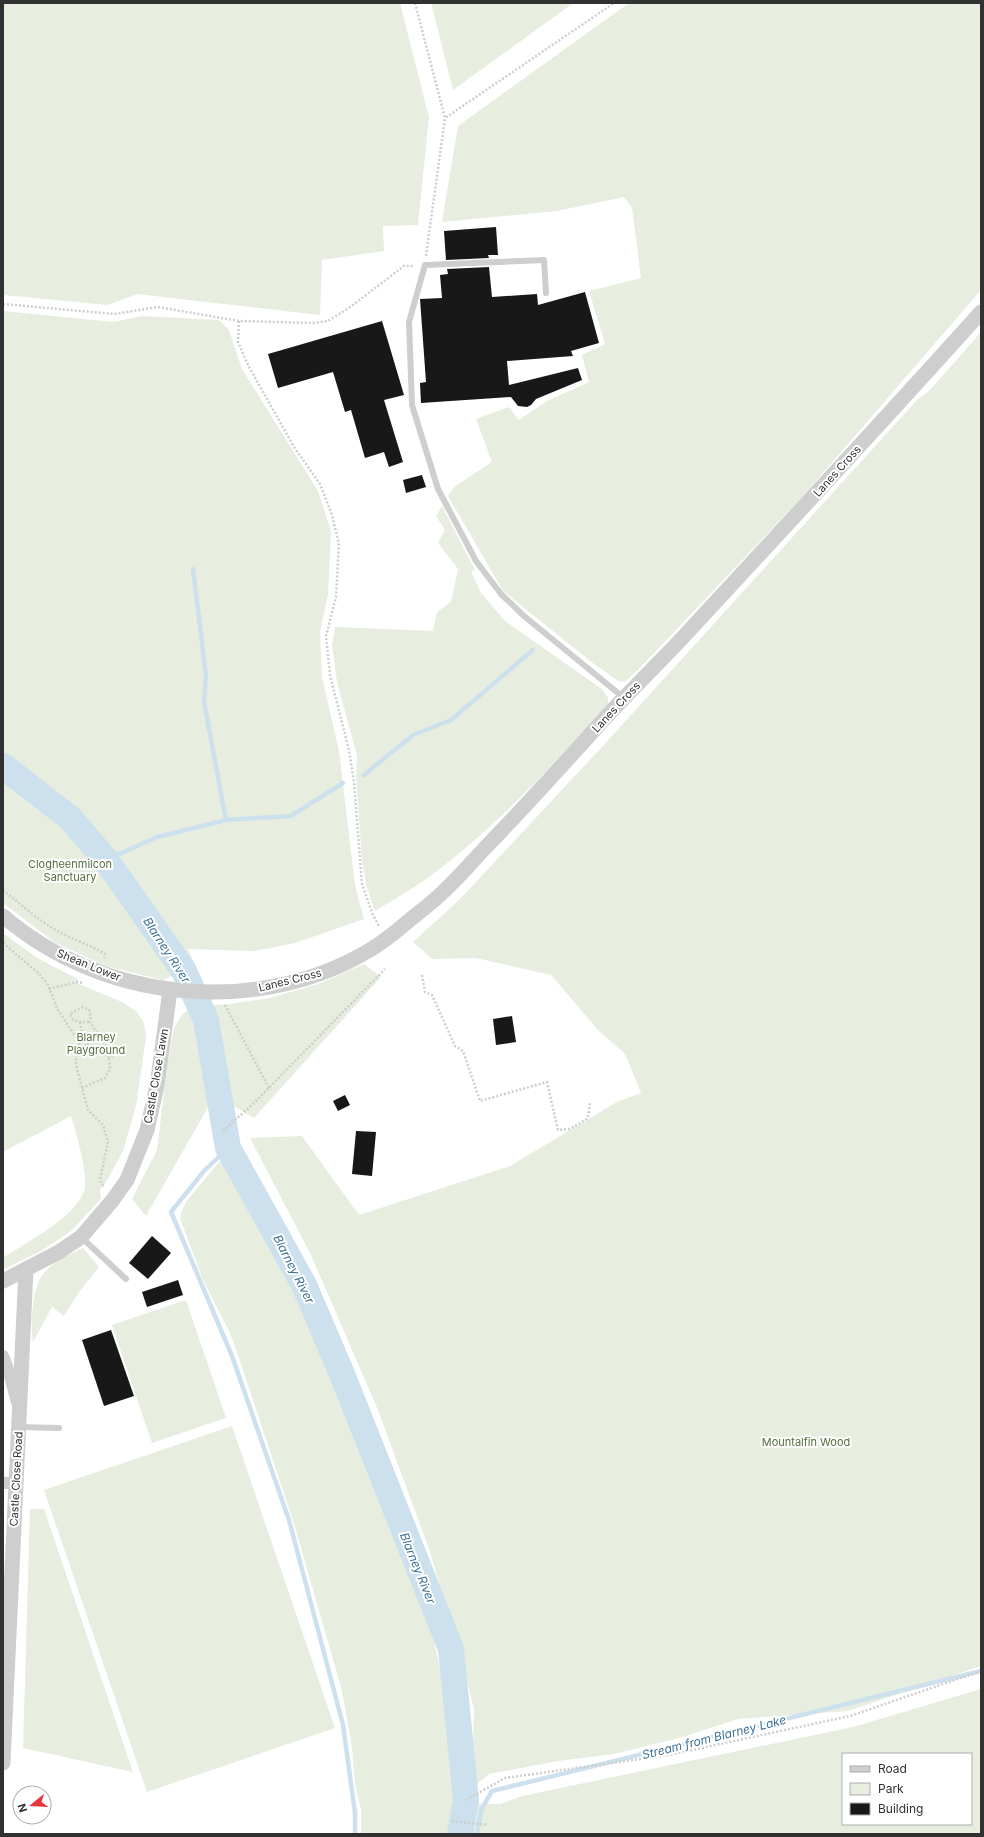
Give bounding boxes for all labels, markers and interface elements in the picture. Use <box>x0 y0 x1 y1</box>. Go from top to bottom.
street label: Lanes Cross <box>810 442 864 500</box>
street label: Lanes Cross <box>589 679 643 735</box>
park label: Clogheenmilcon Sanctuary <box>28 857 112 884</box>
water label: Blarney River <box>140 914 194 986</box>
street label: Shean Lower <box>55 946 123 984</box>
street label: Lanes Cross <box>257 965 323 995</box>
street label: Castle Close Lawn <box>141 1027 171 1125</box>
park label: Blarney Playground <box>67 1030 125 1057</box>
water label: Blarney River <box>270 1232 318 1306</box>
street label: Castle Close Road <box>7 1431 25 1527</box>
park label: Mountalfin Wood <box>762 1435 850 1449</box>
water label: Blarney River <box>397 1530 439 1606</box>
water label: Stream from Blarney Lake <box>640 1712 788 1762</box>
legend <box>842 1753 972 1825</box>
text: Road <box>878 1761 907 1776</box>
text: Park <box>878 1781 904 1796</box>
north arrow <box>12 1785 52 1825</box>
text: Building <box>878 1801 923 1816</box>
text: N <box>15 1802 30 1814</box>

